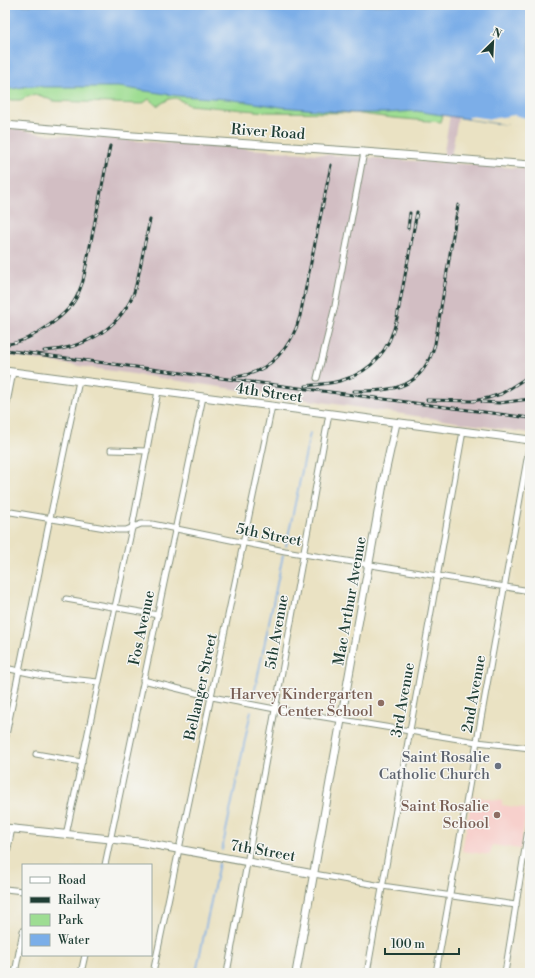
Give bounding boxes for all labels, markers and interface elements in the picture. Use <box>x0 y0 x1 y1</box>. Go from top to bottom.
north arrow <box>473 22 513 62</box>
text: N <box>490 26 504 42</box>
street label: River Road <box>230 120 306 144</box>
street label: 4th Street <box>234 379 304 407</box>
street label: 5th Street <box>235 519 304 551</box>
street label: Mac Arthur Avenue <box>329 535 371 667</box>
street label: Fos Avenue <box>125 589 159 667</box>
street label: 5th Avenue <box>261 593 293 671</box>
street label: Bellanger Street <box>180 631 222 743</box>
street label: 2nd Avenue <box>458 654 490 734</box>
street label: 3rd Avenue <box>387 661 419 739</box>
place label: Harvey Kindergarten Center School <box>230 685 374 721</box>
marker: Harvey Kindergarten Center School <box>376 698 386 708</box>
place label: Saint Rosalie Catholic Church <box>379 748 490 784</box>
marker: Saint Rosalie Catholic Church <box>493 761 503 771</box>
place label: Saint Rosalie School <box>401 797 490 833</box>
marker: Saint Rosalie School <box>492 810 502 820</box>
street label: 7th Street <box>229 836 298 866</box>
legend <box>22 864 152 956</box>
text: Road <box>58 873 86 888</box>
text: Railway <box>58 893 100 908</box>
text: Park <box>58 913 84 928</box>
scale bar <box>385 930 459 956</box>
text: Water <box>57 933 90 948</box>
text: 100 m <box>391 937 425 952</box>

